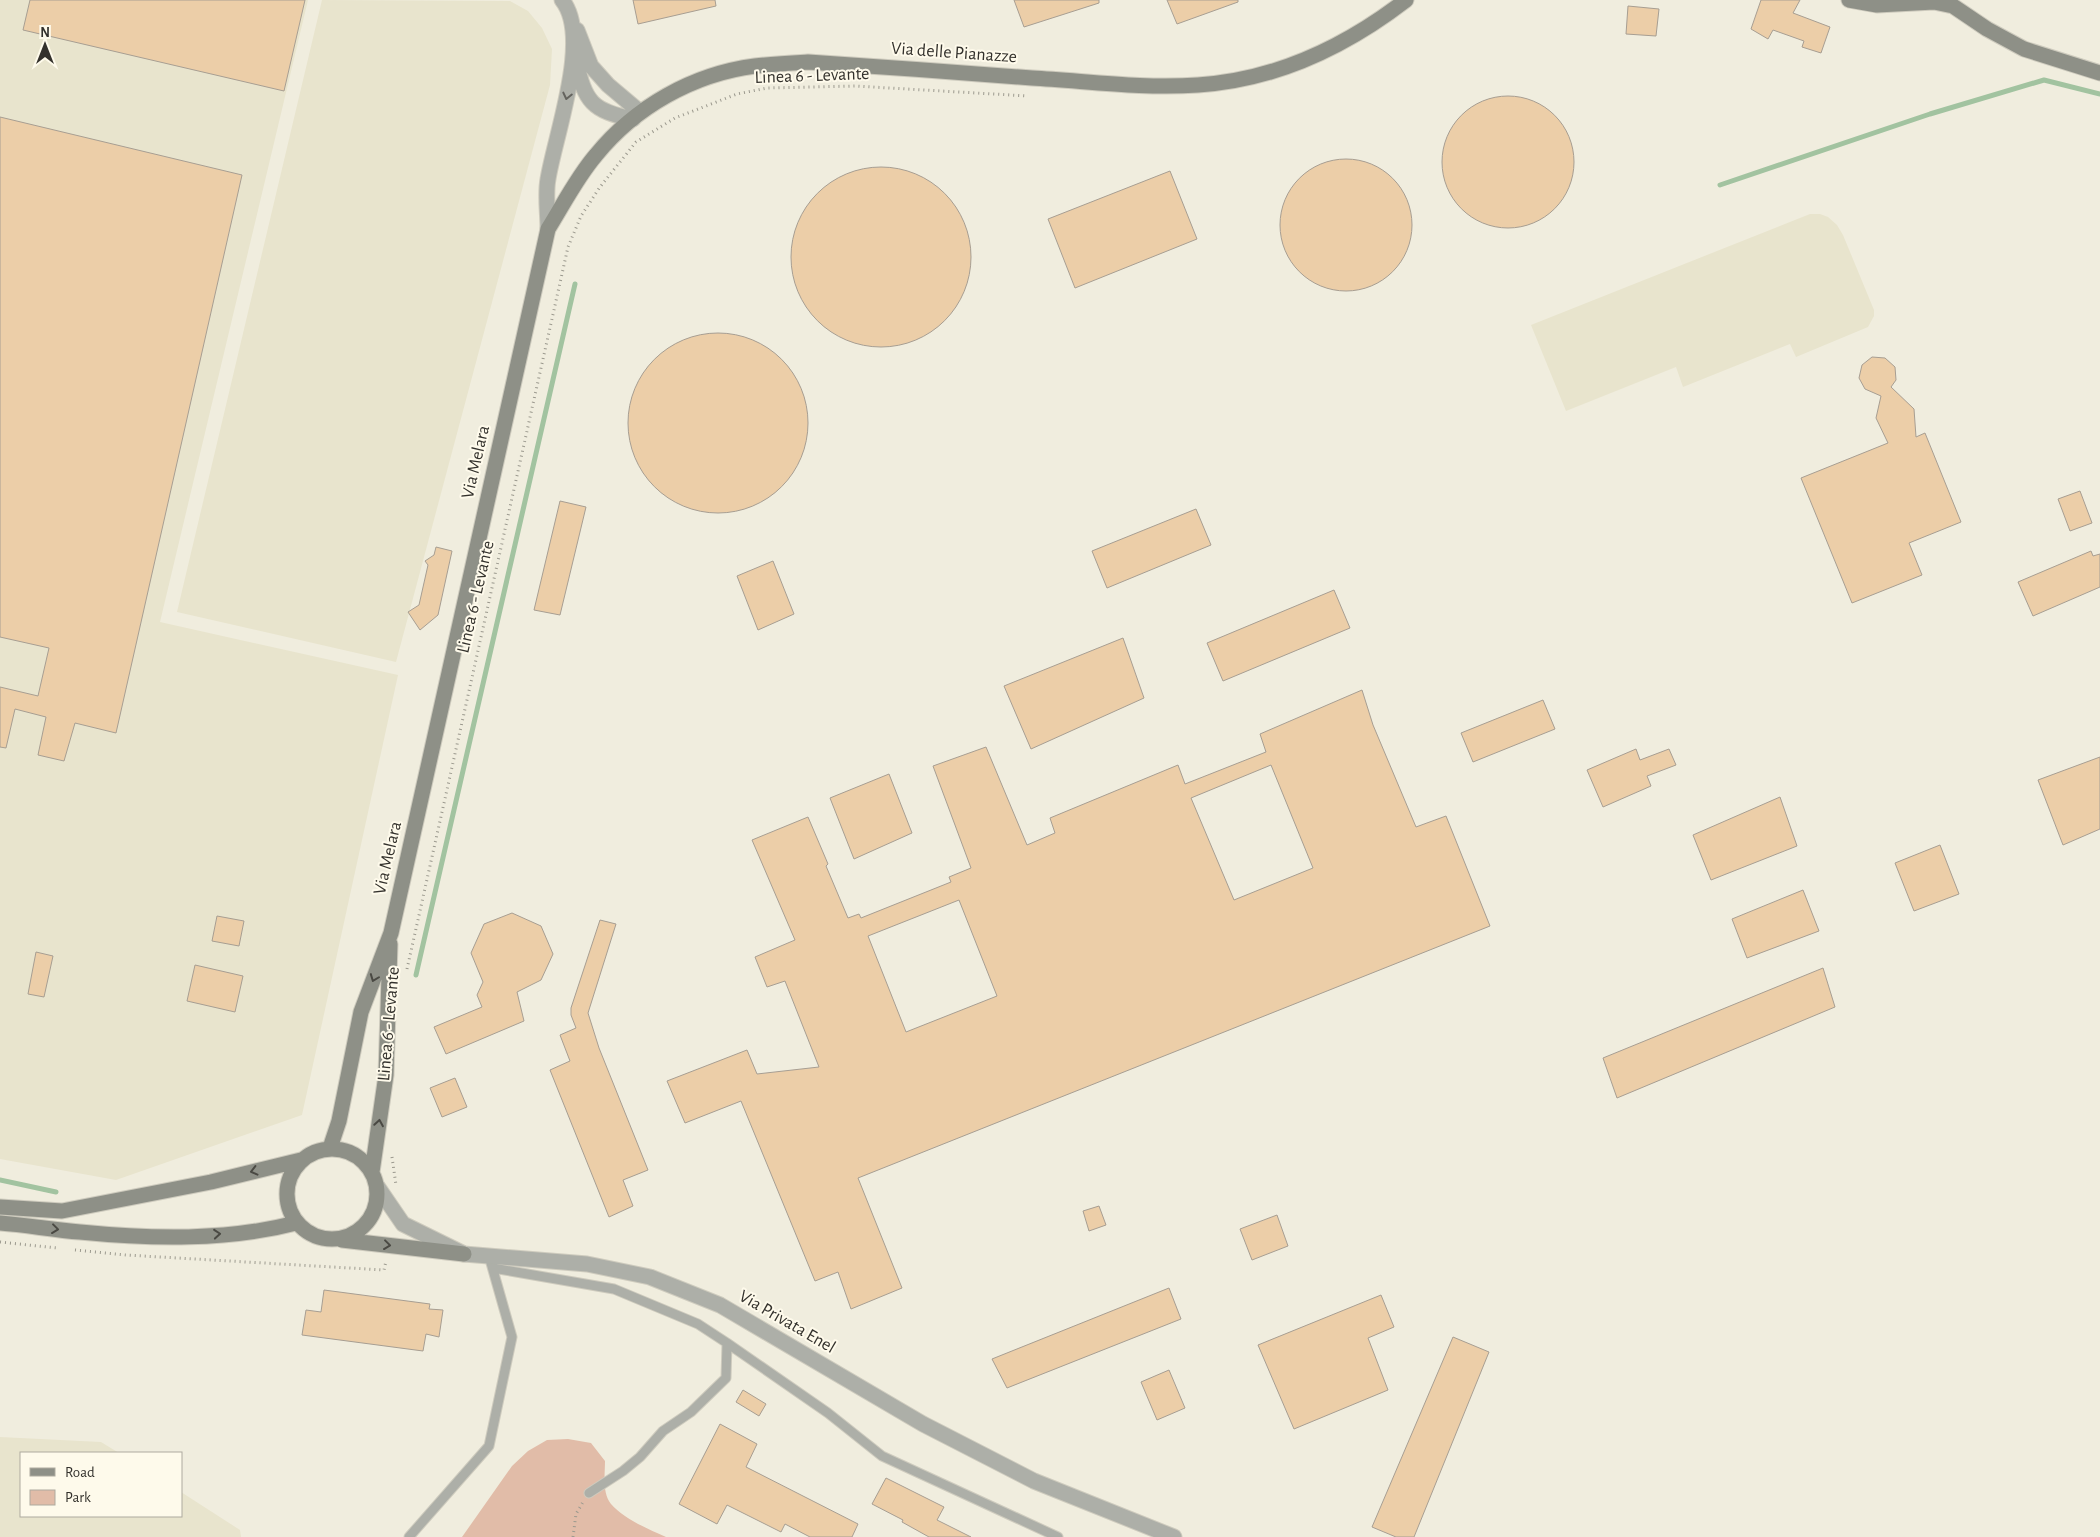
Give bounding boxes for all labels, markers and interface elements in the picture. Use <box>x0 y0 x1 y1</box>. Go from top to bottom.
north arrow <box>20 20 70 70</box>
text: N <box>40 26 50 40</box>
street label: Via delle Pianazze <box>891 40 1017 66</box>
street label: Linea 6 - Levante <box>754 65 870 87</box>
one-way arrow <box>562 92 573 100</box>
street label: Via Melara <box>459 424 493 500</box>
street label: Linea 6 - Levante <box>454 539 498 655</box>
street label: Via Melara <box>371 820 405 896</box>
street label: Linea 6 - Levante <box>375 966 403 1082</box>
one-way arrow <box>369 973 380 982</box>
one-way arrow <box>373 1119 384 1127</box>
one-way arrow <box>250 1165 259 1176</box>
one-way arrow <box>51 1223 59 1234</box>
one-way arrow <box>213 1229 221 1240</box>
one-way arrow <box>382 1240 391 1250</box>
street label: Via Privata Enel <box>736 1287 838 1357</box>
legend <box>20 1452 182 1517</box>
text: Road <box>65 1465 95 1480</box>
text: Park <box>65 1490 91 1505</box>

